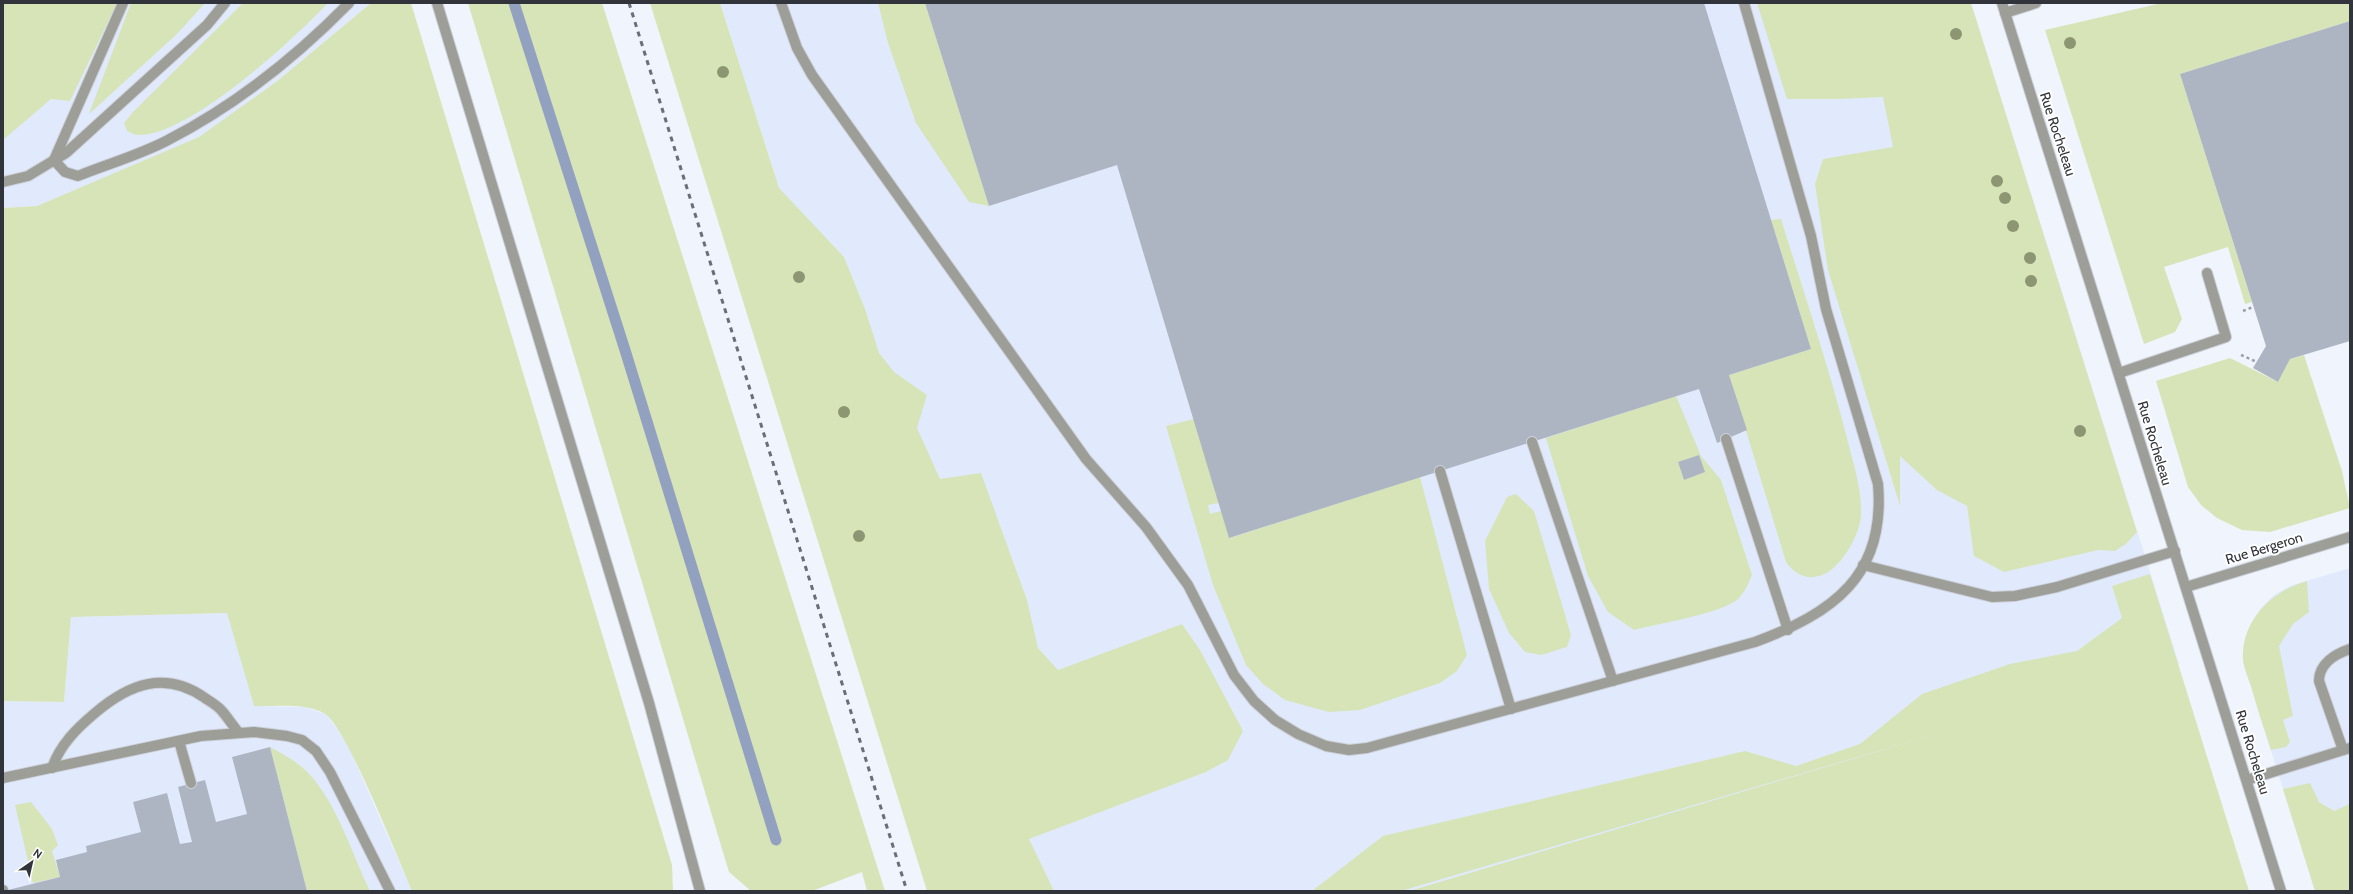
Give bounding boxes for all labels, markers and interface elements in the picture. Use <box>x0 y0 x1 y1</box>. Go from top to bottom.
street label: Rue Rocheleau <box>2036 90 2080 178</box>
street label: Rue Rocheleau <box>2134 399 2176 487</box>
street label: Rue Bergeron <box>2223 528 2305 568</box>
street label: Rue Rocheleau <box>2232 708 2274 796</box>
north arrow <box>12 842 52 882</box>
text: N <box>30 846 45 862</box>

